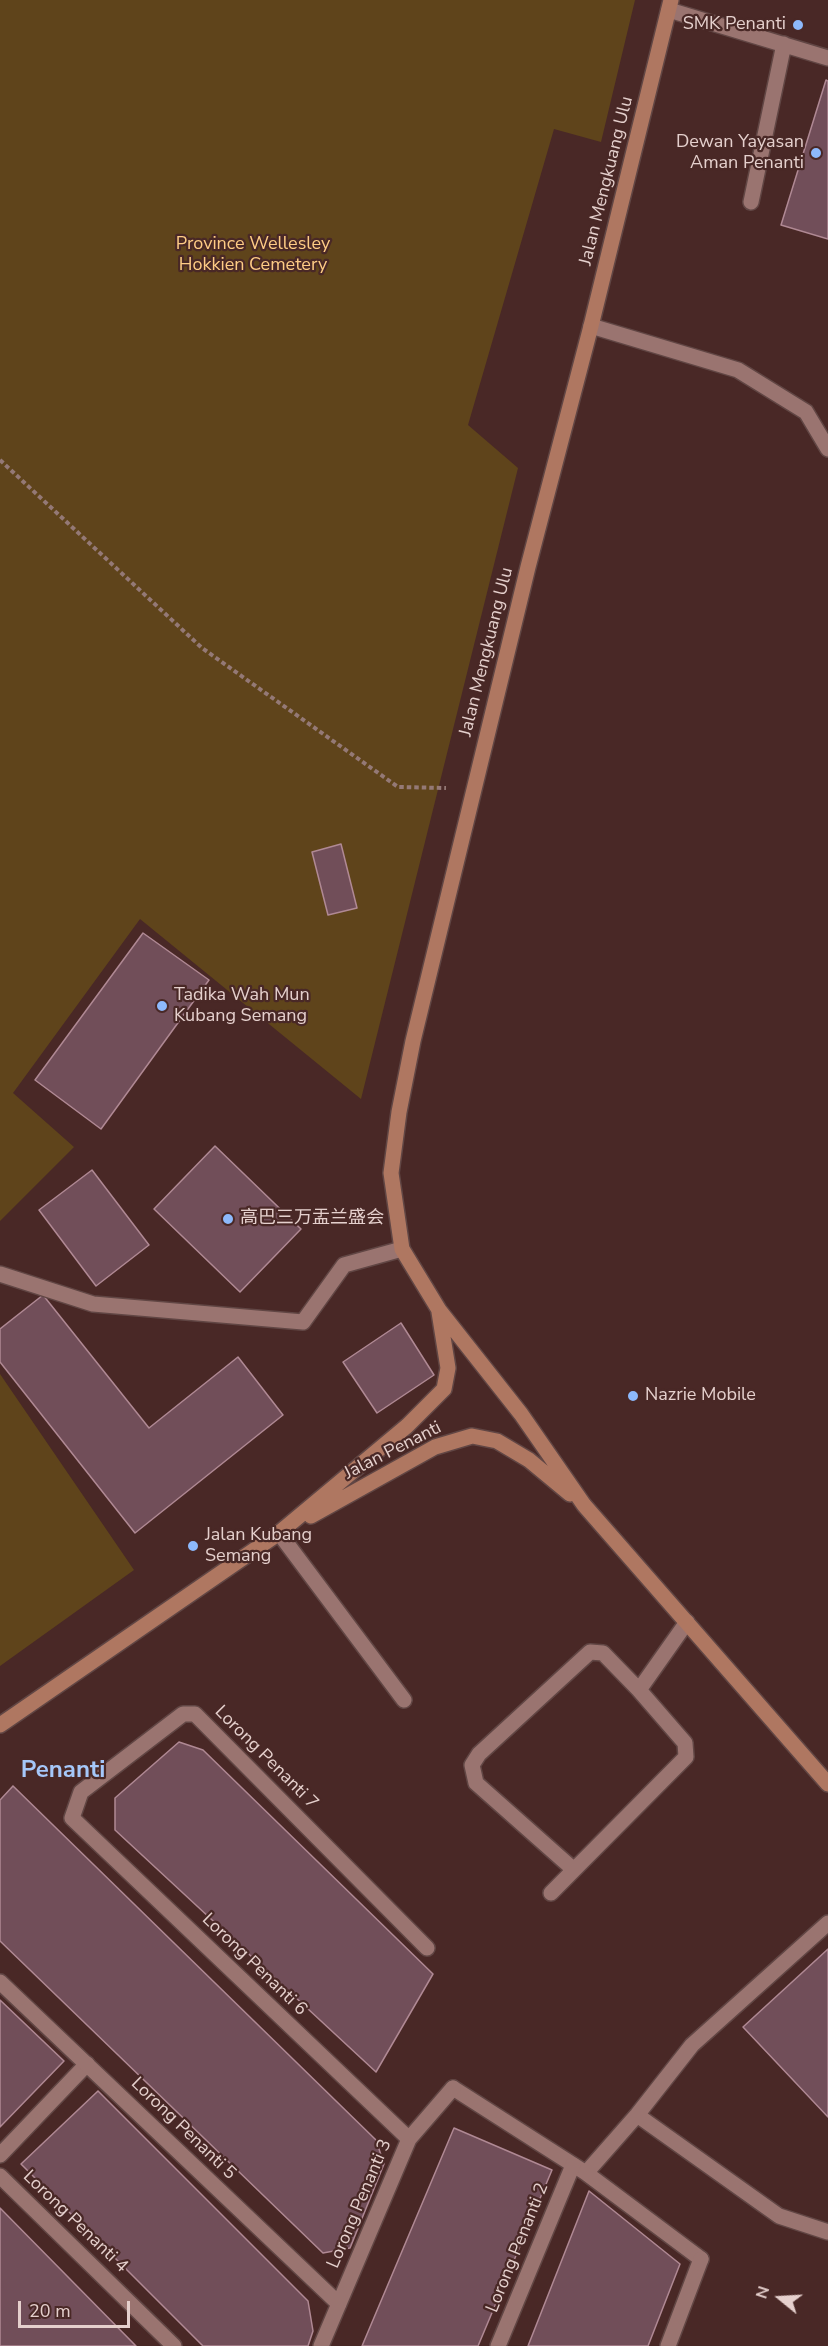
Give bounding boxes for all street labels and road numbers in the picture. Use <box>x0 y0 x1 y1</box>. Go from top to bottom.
street label: Jalan Mengkuang Ulu <box>576 94 638 268</box>
street label: Jalan Mengkuang Ulu <box>456 565 518 739</box>
street label: Jalan Penanti <box>341 1417 445 1485</box>
street label: Lorong Penanti 7 <box>210 1702 322 1814</box>
street label: Lorong Penanti 6 <box>197 1909 311 2021</box>
street label: Lorong Penanti 5 <box>126 2073 240 2185</box>
street label: Lorong Penanti 3 <box>323 2136 397 2272</box>
street label: Lorong Penanti 4 <box>18 2166 132 2278</box>
street label: Lorong Penanti 2 <box>482 2180 554 2316</box>

